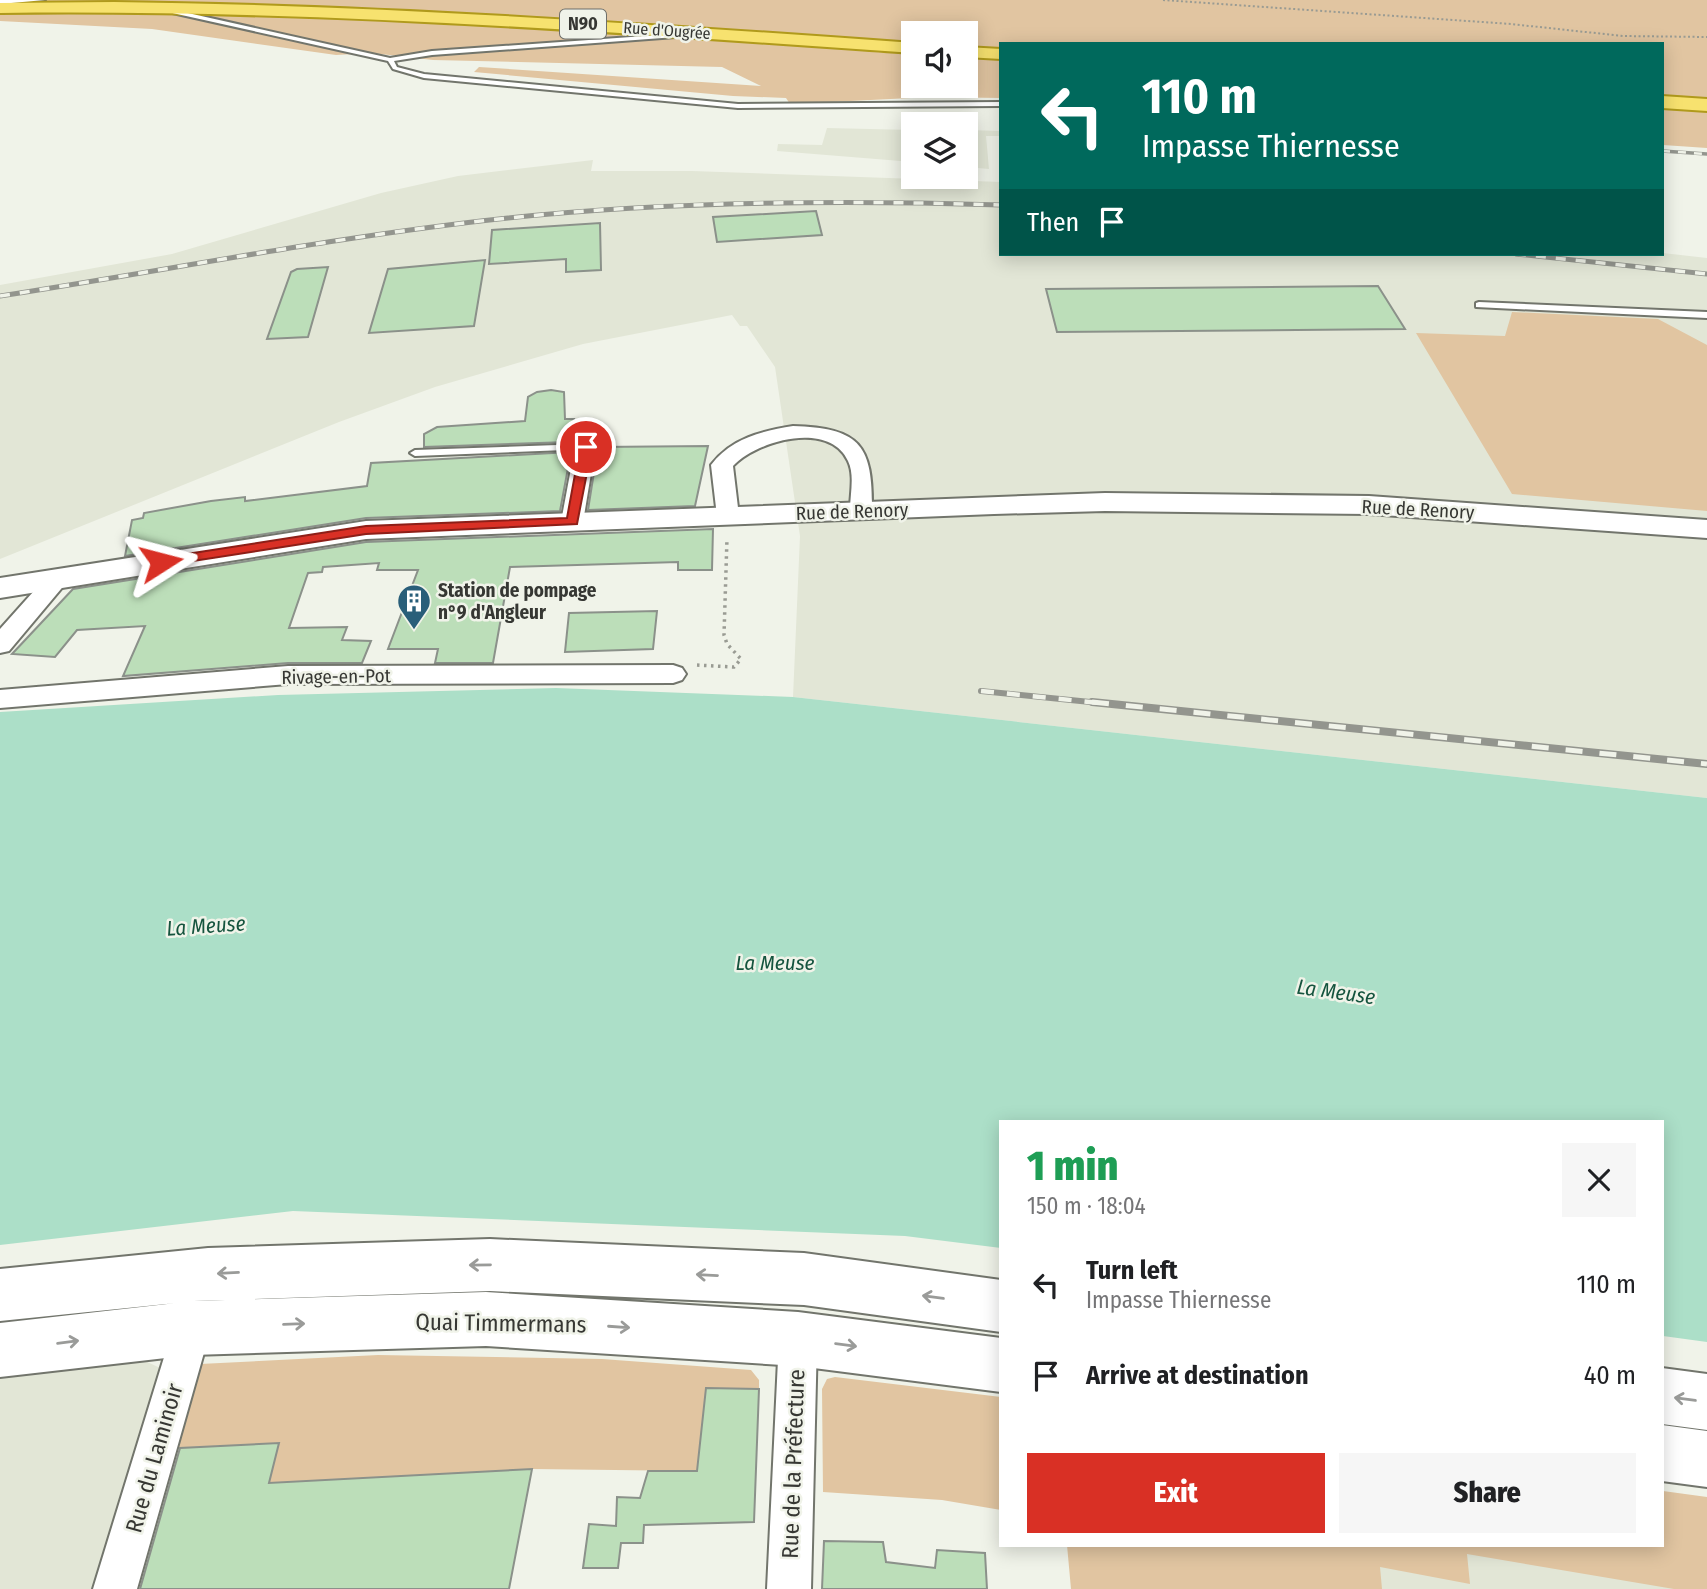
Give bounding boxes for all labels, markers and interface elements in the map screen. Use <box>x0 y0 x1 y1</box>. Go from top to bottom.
road number: N90 <box>560 9 606 38</box>
street label: Rue d'Ougrée <box>623 18 711 43</box>
map controls <box>901 21 978 189</box>
button: sound <box>901 21 978 98</box>
text: 110 m <box>1142 67 1257 126</box>
icon: left <box>1027 70 1118 161</box>
button: layers <box>901 112 978 189</box>
text: Impasse Thiernesse <box>1142 127 1400 165</box>
icon: arrive <box>1093 203 1131 241</box>
text: Then <box>1027 207 1079 238</box>
pin <box>556 417 616 477</box>
icon: arrive <box>567 428 605 466</box>
street label: Rue de Renory <box>1361 495 1475 524</box>
street label: Rue de Renory <box>795 498 909 525</box>
position arrow <box>124 525 198 599</box>
place label: Station de pompage n°9 d'Angleur <box>438 579 597 624</box>
building icon: Station de pompage n°9 d'Angleur <box>395 582 433 631</box>
street label: Rivage-en-Pot <box>281 664 392 689</box>
water label: La Meuse <box>166 910 246 942</box>
water label: La Meuse <box>735 950 815 976</box>
water label: La Meuse <box>1295 974 1377 1010</box>
text: 1 min <box>1027 1141 1118 1191</box>
button: close <box>1562 1143 1636 1217</box>
text: 150 m · 18:04 <box>1027 1192 1146 1220</box>
text: Turn left <box>1086 1255 1178 1286</box>
one-way arrow <box>469 1258 492 1272</box>
one-way arrow <box>217 1266 240 1279</box>
icon: left <box>1027 1266 1065 1304</box>
one-way arrow <box>696 1268 719 1281</box>
text: 110 m <box>1576 1269 1636 1300</box>
text: Impasse Thiernesse <box>1086 1286 1271 1314</box>
one-way arrow <box>923 1290 945 1303</box>
street label: Quai Timmermans <box>415 1308 587 1338</box>
one-way arrow <box>283 1318 306 1331</box>
one-way arrow <box>608 1321 630 1334</box>
one-way arrow <box>56 1336 79 1349</box>
one-way arrow <box>834 1339 857 1352</box>
icon: arrive <box>1027 1357 1065 1395</box>
text: Arrive at destination <box>1086 1360 1309 1391</box>
text: 40 m <box>1584 1360 1636 1391</box>
street label: Rue de la Préfecture <box>776 1369 810 1559</box>
street label: Rue du Laminoir <box>119 1380 189 1536</box>
one-way arrow <box>1674 1392 1697 1405</box>
button: Exit <box>1027 1453 1325 1533</box>
button: Share <box>1339 1453 1636 1533</box>

